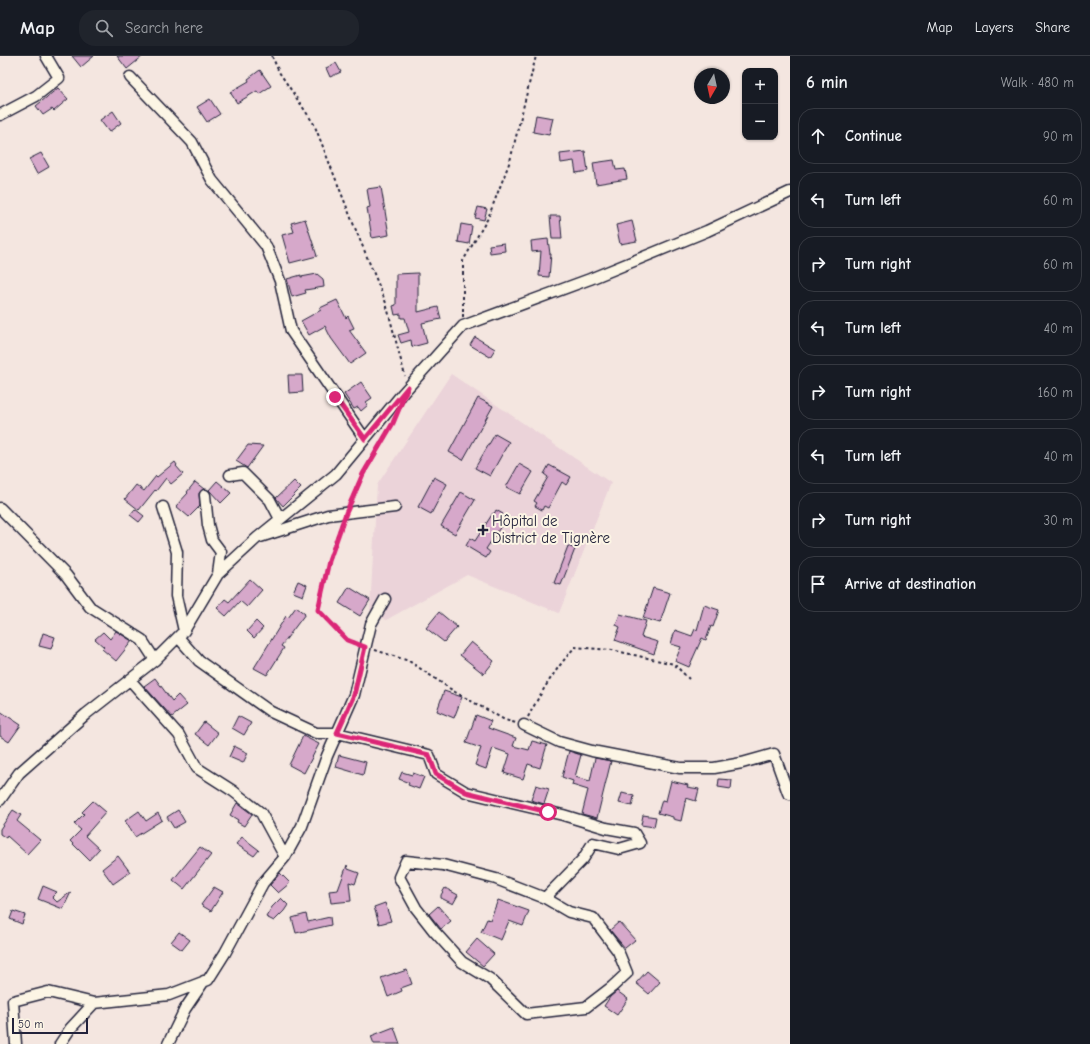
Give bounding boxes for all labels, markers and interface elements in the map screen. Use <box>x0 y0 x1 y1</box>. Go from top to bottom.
search box <box>79 10 359 46</box>
text: Map <box>20 17 55 39</box>
icon: search <box>93 17 115 39</box>
text: Search here <box>125 19 203 37</box>
text: Map <box>926 19 953 36</box>
text: Layers <box>975 19 1013 36</box>
text: Share <box>1035 19 1070 36</box>
north arrow <box>694 68 730 104</box>
map controls <box>742 68 778 140</box>
button: + <box>742 68 778 104</box>
text: 6 min <box>806 73 848 92</box>
text: Walk · 480 m <box>1001 75 1074 90</box>
button: − <box>742 104 778 140</box>
icon: ahead <box>807 125 829 147</box>
text: Continue <box>845 127 902 145</box>
text: 90 m <box>1043 129 1073 144</box>
icon: left <box>807 189 829 211</box>
text: Turn left <box>845 191 901 209</box>
text: 60 m <box>1043 193 1073 208</box>
icon: right <box>807 253 829 275</box>
text: Turn right <box>845 255 911 273</box>
text: 60 m <box>1043 257 1073 272</box>
icon: left <box>807 317 829 339</box>
text: Turn left <box>845 319 901 337</box>
text: 40 m <box>1044 321 1073 336</box>
icon: right <box>807 381 829 403</box>
text: Turn right <box>845 383 911 401</box>
text: 160 m <box>1038 385 1073 400</box>
route end <box>326 388 344 406</box>
icon: left <box>807 445 829 467</box>
text: Turn left <box>845 447 901 465</box>
text: 40 m <box>1044 449 1073 464</box>
icon: right <box>807 509 829 531</box>
text: Turn right <box>845 511 911 529</box>
place label: Hôpital de District de Tignère <box>492 512 610 547</box>
text: 30 m <box>1043 513 1073 528</box>
marker: Hôpital de District de Tignère <box>477 524 489 536</box>
icon: arrive <box>807 573 829 595</box>
text: Arrive at destination <box>845 575 976 593</box>
route start <box>539 803 557 821</box>
scale bar <box>12 1016 88 1035</box>
text: 50 m <box>18 1018 43 1031</box>

